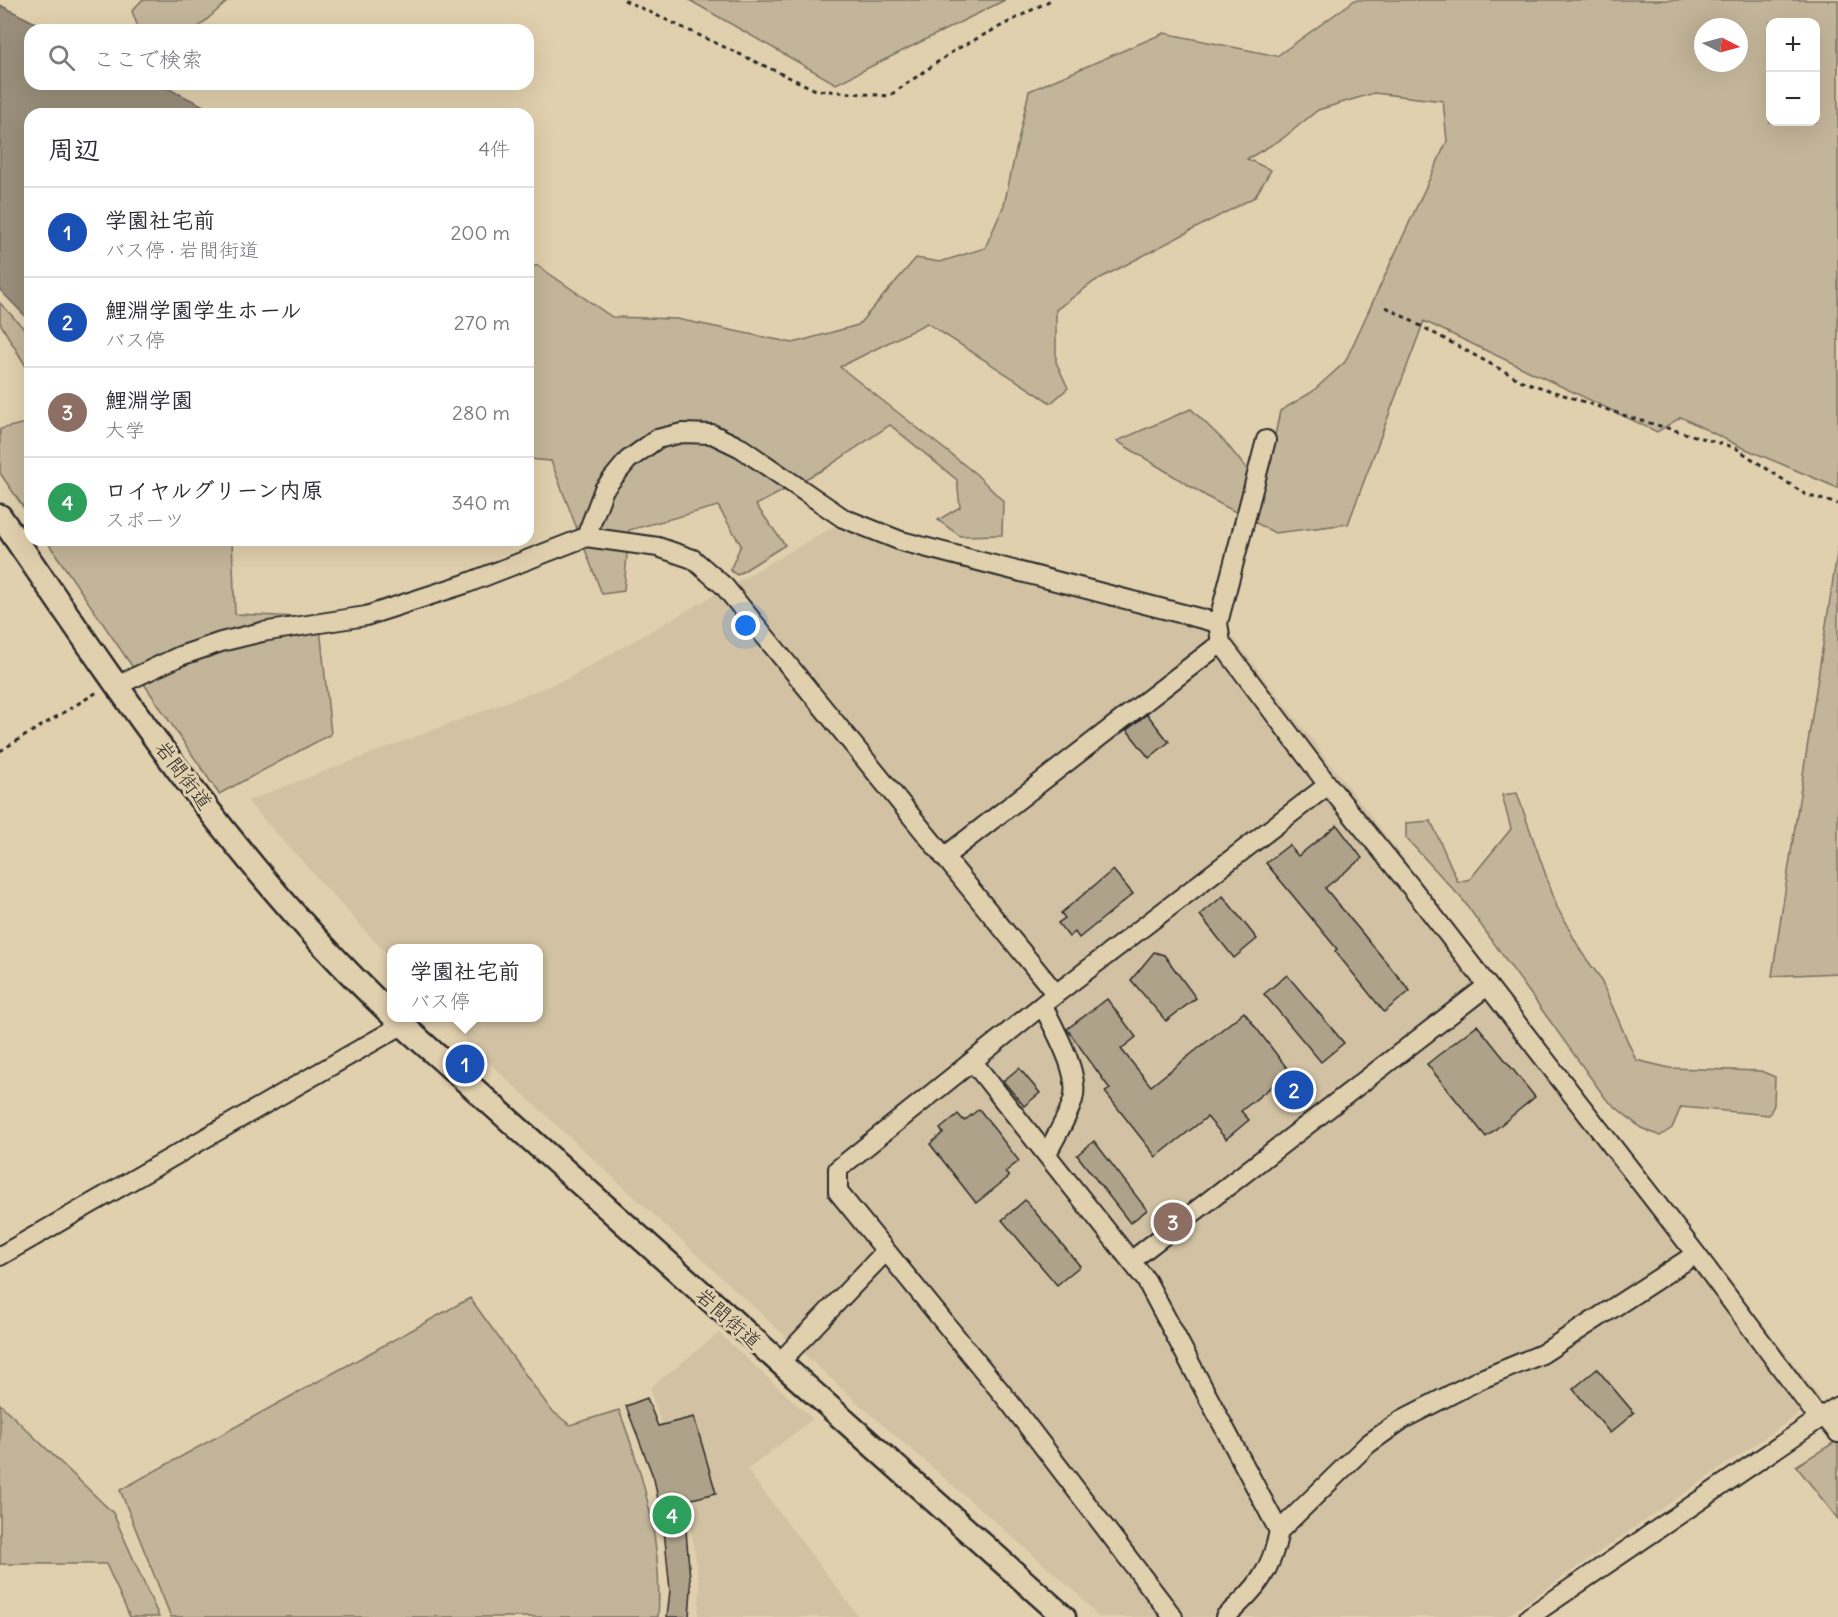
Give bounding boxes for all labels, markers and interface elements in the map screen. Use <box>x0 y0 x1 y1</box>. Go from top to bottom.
north arrow <box>1694 18 1748 72</box>
map controls <box>1766 18 1820 126</box>
button: + <box>1766 18 1820 72</box>
search box <box>24 24 534 90</box>
icon: search <box>45 41 78 74</box>
text: ここで検索 <box>93 45 203 73</box>
button: − <box>1766 72 1820 126</box>
text: 周辺 <box>48 133 100 166</box>
text: 4件 <box>478 136 510 161</box>
text: 学園社宅前 <box>105 206 215 234</box>
text: 1 <box>64 220 71 245</box>
text: 200 m <box>450 220 510 245</box>
text: バス停 · 岩間街道 <box>105 237 259 262</box>
text: 鯉淵学園学生ホール <box>105 296 302 324</box>
text: 2 <box>62 310 73 335</box>
text: 270 m <box>454 310 510 335</box>
text: バス停 <box>105 327 165 352</box>
text: 鯉淵学園 <box>105 386 193 414</box>
text: 3 <box>62 400 73 425</box>
text: 280 m <box>452 400 510 425</box>
text: 大学 <box>105 417 145 442</box>
text: ロイヤルグリーン内原 <box>105 476 323 504</box>
text: 4 <box>62 490 73 515</box>
text: 340 m <box>452 490 510 515</box>
text: スポーツ <box>105 507 185 532</box>
your location <box>731 611 760 640</box>
street label: 岩間街道 <box>150 736 218 814</box>
popup <box>387 944 543 1022</box>
text: 学園社宅前 <box>410 957 520 985</box>
text: バス停 <box>410 988 470 1013</box>
pin: 1 <box>446 1042 484 1086</box>
pin: 2 <box>1274 1068 1314 1112</box>
pin: 3 <box>1154 1200 1192 1244</box>
street label: 岩間街道 <box>691 1282 767 1354</box>
pin: 4 <box>652 1492 692 1538</box>

